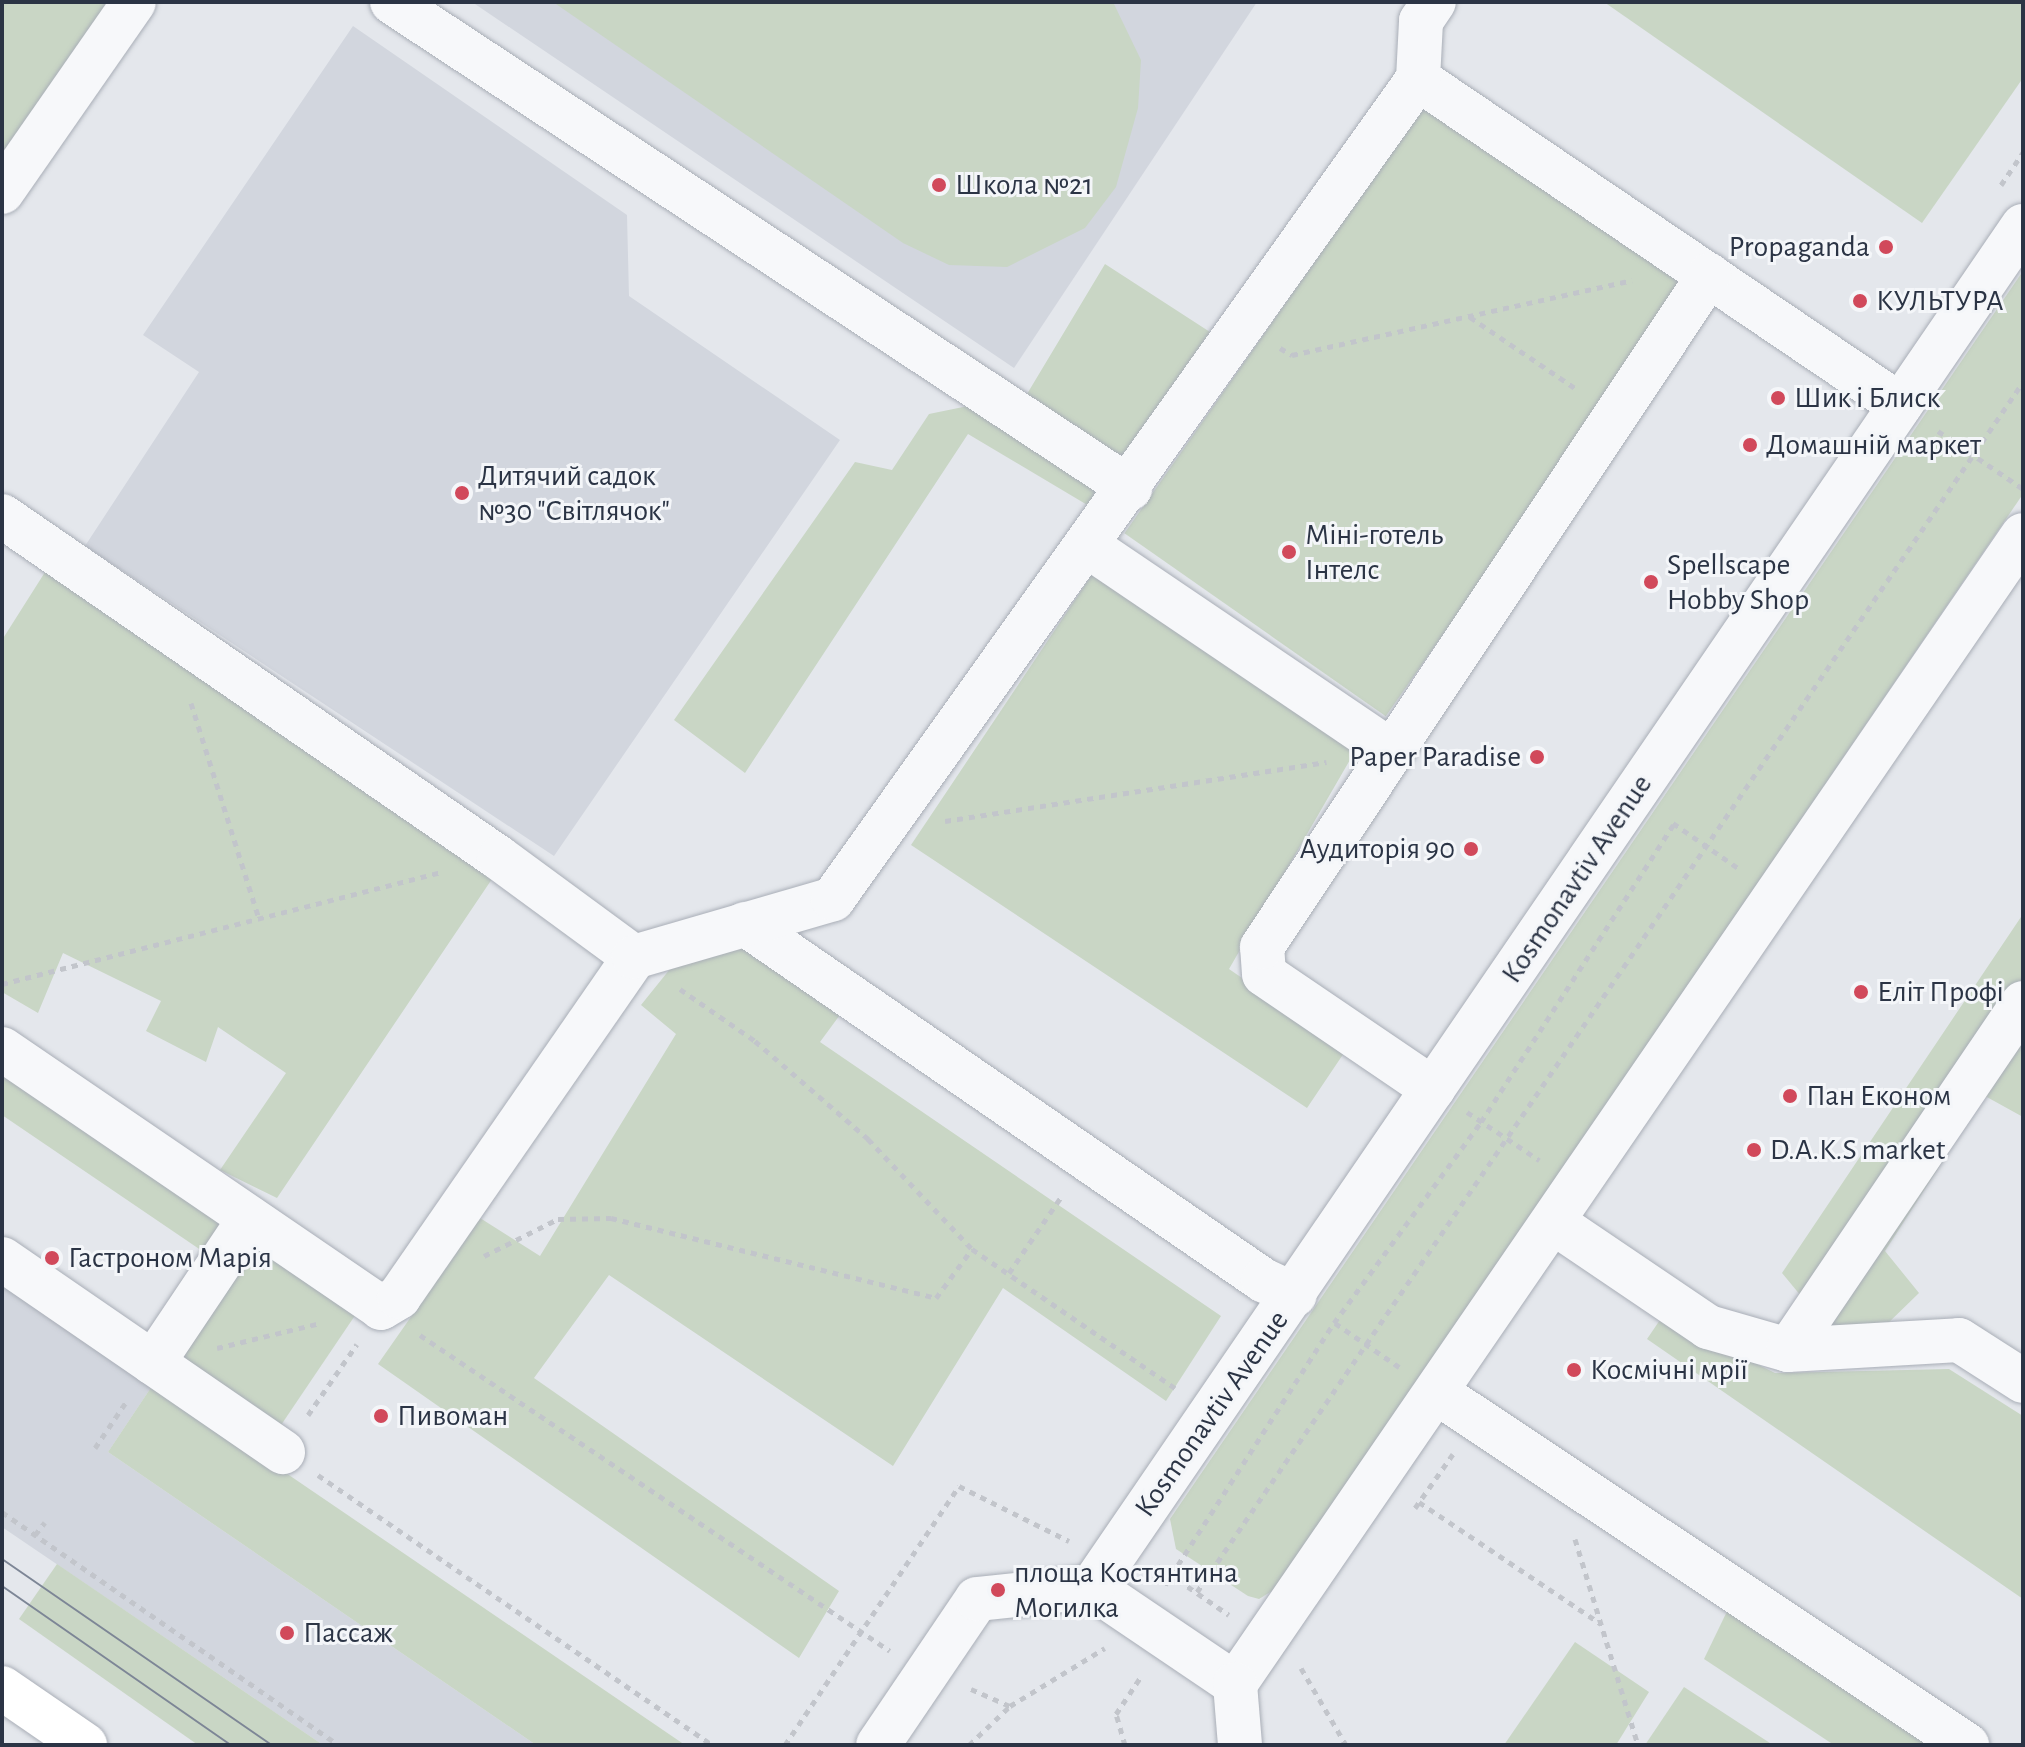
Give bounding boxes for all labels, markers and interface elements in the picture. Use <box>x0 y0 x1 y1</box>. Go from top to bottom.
place label: Школа №21 <box>955 167 1093 203</box>
marker: Школа №21 <box>930 176 948 194</box>
place label: Propaganda <box>1729 229 1870 265</box>
marker: Propaganda <box>1877 238 1895 256</box>
place label: КУЛЬТУРА <box>1876 283 2004 319</box>
marker: КУЛЬТУРА <box>1851 292 1869 310</box>
place label: Шик і Блиск <box>1794 380 1940 416</box>
marker: Шик і Блиск <box>1769 389 1787 407</box>
place label: Домашній маркет <box>1766 427 1981 463</box>
marker: Домашній маркет <box>1741 436 1759 454</box>
place label: Дитячий садок №30 "Світлячок" <box>478 458 670 528</box>
marker: Дитячий садок №30 "Світлячок" <box>453 484 471 502</box>
place label: Міні-готель Інтелс <box>1305 517 1443 588</box>
marker: Міні-готель Інтелс <box>1280 543 1298 561</box>
place label: Spellscape Hobby Shop <box>1667 547 1809 618</box>
marker: Spellscape Hobby Shop <box>1642 573 1660 591</box>
place label: Paper Paradise <box>1349 739 1521 775</box>
marker: Paper Paradise <box>1528 748 1546 766</box>
street label: Kosmonavtiv Avenue <box>1494 768 1660 990</box>
place label: Аудиторія 90 <box>1300 831 1455 867</box>
marker: Аудиторія 90 <box>1462 840 1480 858</box>
place label: Еліт Профі <box>1877 974 2004 1010</box>
marker: Еліт Профі <box>1852 983 1870 1001</box>
place label: Пан Економ <box>1806 1078 1951 1114</box>
marker: Пан Економ <box>1781 1087 1799 1105</box>
place label: D.A.K.S market <box>1770 1132 1945 1168</box>
marker: D.A.K.S market <box>1745 1141 1763 1159</box>
place label: Гастроном Марія <box>68 1240 272 1276</box>
marker: Гастроном Марія <box>43 1249 61 1267</box>
street label: Kosmonavtiv Avenue <box>1127 1304 1297 1524</box>
place label: Космічні мрії <box>1590 1352 1748 1388</box>
marker: Космічні мрії <box>1565 1361 1583 1379</box>
place label: Пивоман <box>397 1398 508 1434</box>
marker: Пивоман <box>372 1407 390 1425</box>
place label: площа Костянтина Могилка <box>1014 1555 1238 1626</box>
marker: площа Костянтина Могилка <box>989 1581 1007 1599</box>
place label: Пассаж <box>303 1615 393 1651</box>
marker: Пассаж <box>278 1624 296 1642</box>

